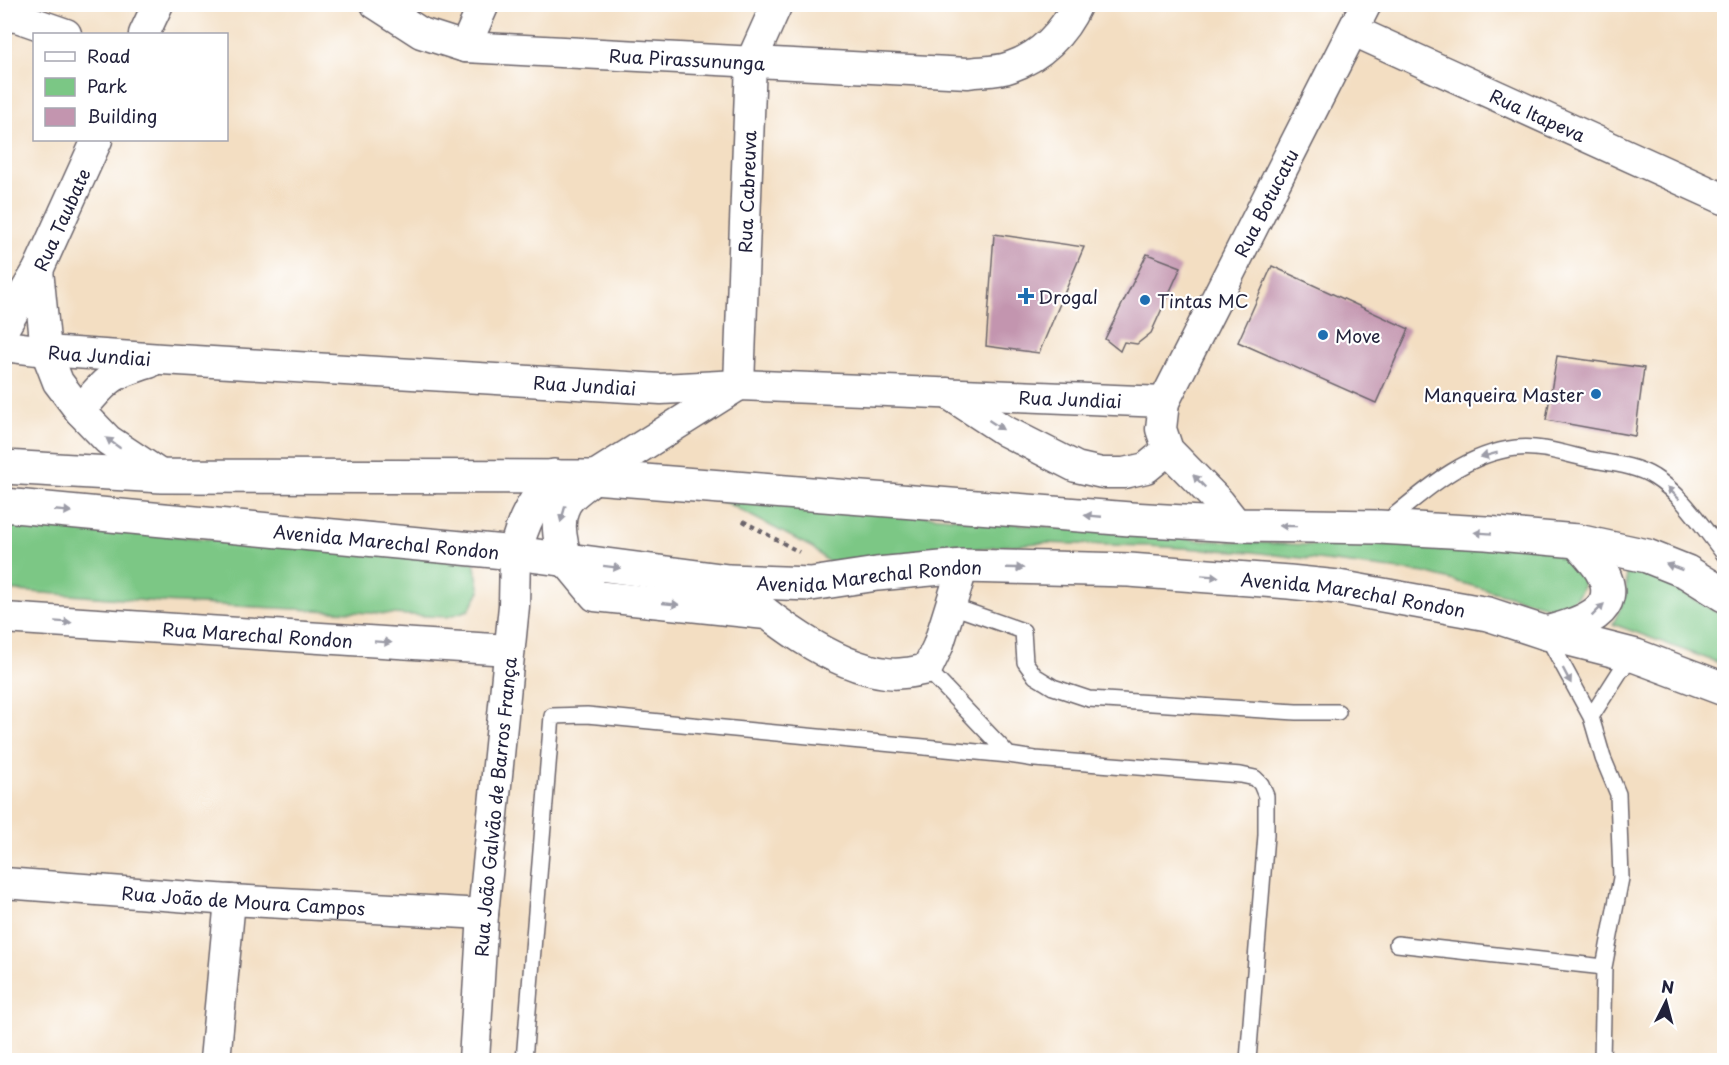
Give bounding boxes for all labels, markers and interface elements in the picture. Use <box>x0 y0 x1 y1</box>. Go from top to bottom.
legend <box>33 33 228 141</box>
street label: Rua Pirassununga <box>608 41 767 76</box>
text: Road <box>87 42 131 69</box>
text: Park <box>87 72 127 99</box>
street label: Rua Itapeva <box>1486 81 1590 148</box>
text: Building <box>87 102 157 129</box>
street label: Rua Cabreuva <box>730 130 762 254</box>
street label: Rua Botucatu <box>1226 144 1304 262</box>
street label: Rua Taubate <box>26 163 96 275</box>
place label: Drogal <box>1038 283 1098 310</box>
place label: Tintas MC <box>1157 287 1249 314</box>
marker: Drogal <box>1019 289 1033 303</box>
marker: Tintas MC <box>1138 293 1152 307</box>
place label: Move <box>1335 322 1381 349</box>
marker: Move <box>1316 328 1330 342</box>
street label: Rua Jundiai <box>47 338 152 372</box>
street label: Rua Jundiai <box>532 368 637 401</box>
place label: Manqueira Master <box>1424 381 1585 408</box>
street label: Rua Jundiai <box>1018 383 1122 414</box>
marker: Manqueira Master <box>1589 387 1603 401</box>
one-way arrow <box>988 420 1004 431</box>
one-way arrow <box>106 438 121 450</box>
one-way arrow <box>1480 450 1498 460</box>
one-way arrow <box>1192 474 1206 488</box>
one-way arrow <box>1667 487 1681 501</box>
one-way arrow <box>557 505 567 523</box>
one-way arrow <box>53 506 72 516</box>
one-way arrow <box>1083 512 1102 521</box>
street label: Avenida Marechal Rondon <box>272 517 500 565</box>
one-way arrow <box>1278 521 1297 531</box>
one-way arrow <box>1473 528 1492 537</box>
street label: Avenida Marechal Rondon <box>756 552 982 598</box>
one-way arrow <box>602 562 621 571</box>
one-way arrow <box>1664 562 1682 572</box>
one-way arrow <box>1005 563 1024 572</box>
street label: Avenida Marechal Rondon <box>1240 565 1468 623</box>
one-way arrow <box>1200 571 1219 580</box>
one-way arrow <box>662 599 681 609</box>
one-way arrow <box>1591 603 1605 617</box>
street label: Rua Marechal Rondon <box>161 615 354 654</box>
one-way arrow <box>53 617 72 626</box>
one-way arrow <box>374 638 393 647</box>
street label: Rua João Galvão de Barros França <box>467 655 522 958</box>
one-way arrow <box>1562 667 1572 684</box>
street label: Rua João de Moura Campos <box>121 878 366 921</box>
north arrow <box>1636 972 1696 1032</box>
text: N <box>1660 973 1675 999</box>

